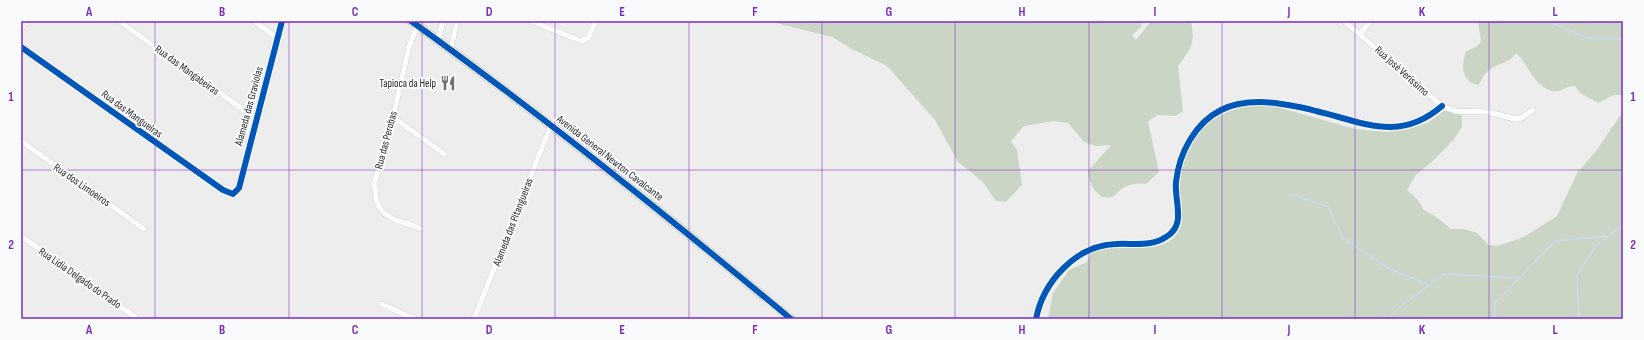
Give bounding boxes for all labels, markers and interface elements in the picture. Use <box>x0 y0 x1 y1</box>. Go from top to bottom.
text: A <box>85 4 93 20</box>
text: B <box>219 4 225 20</box>
text: C <box>352 4 359 20</box>
text: D <box>486 4 493 20</box>
text: E <box>619 4 625 20</box>
text: F <box>752 4 758 20</box>
text: G <box>886 4 893 20</box>
text: H <box>1019 4 1026 20</box>
text: I <box>1154 4 1157 20</box>
text: J <box>1287 4 1291 20</box>
text: K <box>1419 4 1426 20</box>
text: L <box>1552 4 1558 20</box>
street label: Rua das Mangabeiras <box>152 42 222 98</box>
street label: Rua José Veríssimo <box>1372 43 1432 99</box>
street label: Alameda das Graviolas <box>232 65 266 148</box>
restaurant icon: Tapioca da Help <box>439 74 457 92</box>
place label: Tapioca da Help <box>379 77 436 90</box>
street label: Rua das Mangueiras <box>99 87 165 141</box>
text: 1 <box>8 89 14 105</box>
text: 1 <box>1630 89 1636 105</box>
street label: Rua das Perobas <box>372 110 400 170</box>
street label: Avenida General Newton Cavalcante <box>553 112 666 204</box>
street label: Rua dos Limoeiros <box>51 161 113 209</box>
street label: Alameda das Pitangueiras <box>490 176 536 269</box>
text: 2 <box>8 237 14 253</box>
text: 2 <box>1630 237 1636 253</box>
street label: Rua Lídia Delgado do Prado <box>36 245 124 312</box>
text: A <box>85 322 93 338</box>
text: B <box>219 322 225 338</box>
text: C <box>352 322 359 338</box>
text: D <box>486 322 493 338</box>
text: E <box>619 322 625 338</box>
text: F <box>752 322 758 338</box>
text: G <box>886 322 893 338</box>
text: H <box>1019 322 1026 338</box>
text: I <box>1154 322 1157 338</box>
text: J <box>1287 322 1291 338</box>
text: K <box>1419 322 1426 338</box>
text: L <box>1552 322 1558 338</box>

